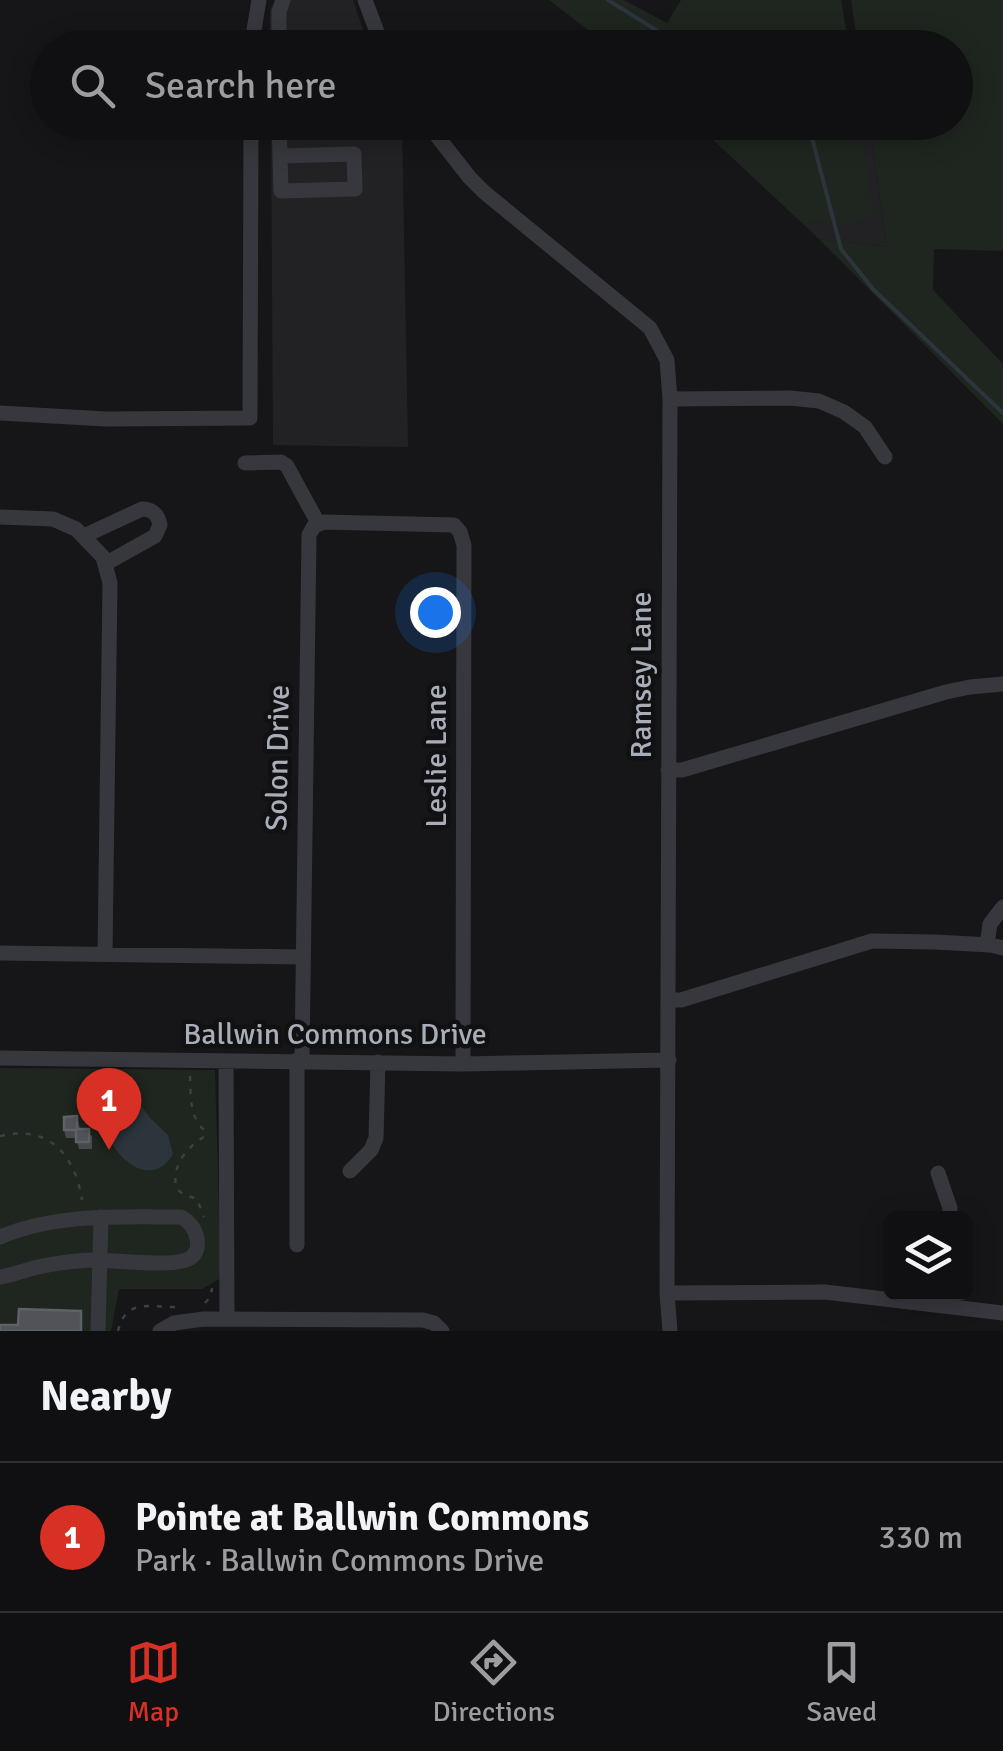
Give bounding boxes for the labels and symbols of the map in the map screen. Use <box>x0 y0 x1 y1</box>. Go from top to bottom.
your location <box>410 587 461 638</box>
street label: Ramsey Lane <box>623 591 660 759</box>
street label: Solon Drive <box>258 684 298 832</box>
street label: Leslie Lane <box>418 684 455 828</box>
street label: Ballwin Commons Drive <box>183 1016 487 1053</box>
pin: 1 <box>76 1068 142 1150</box>

